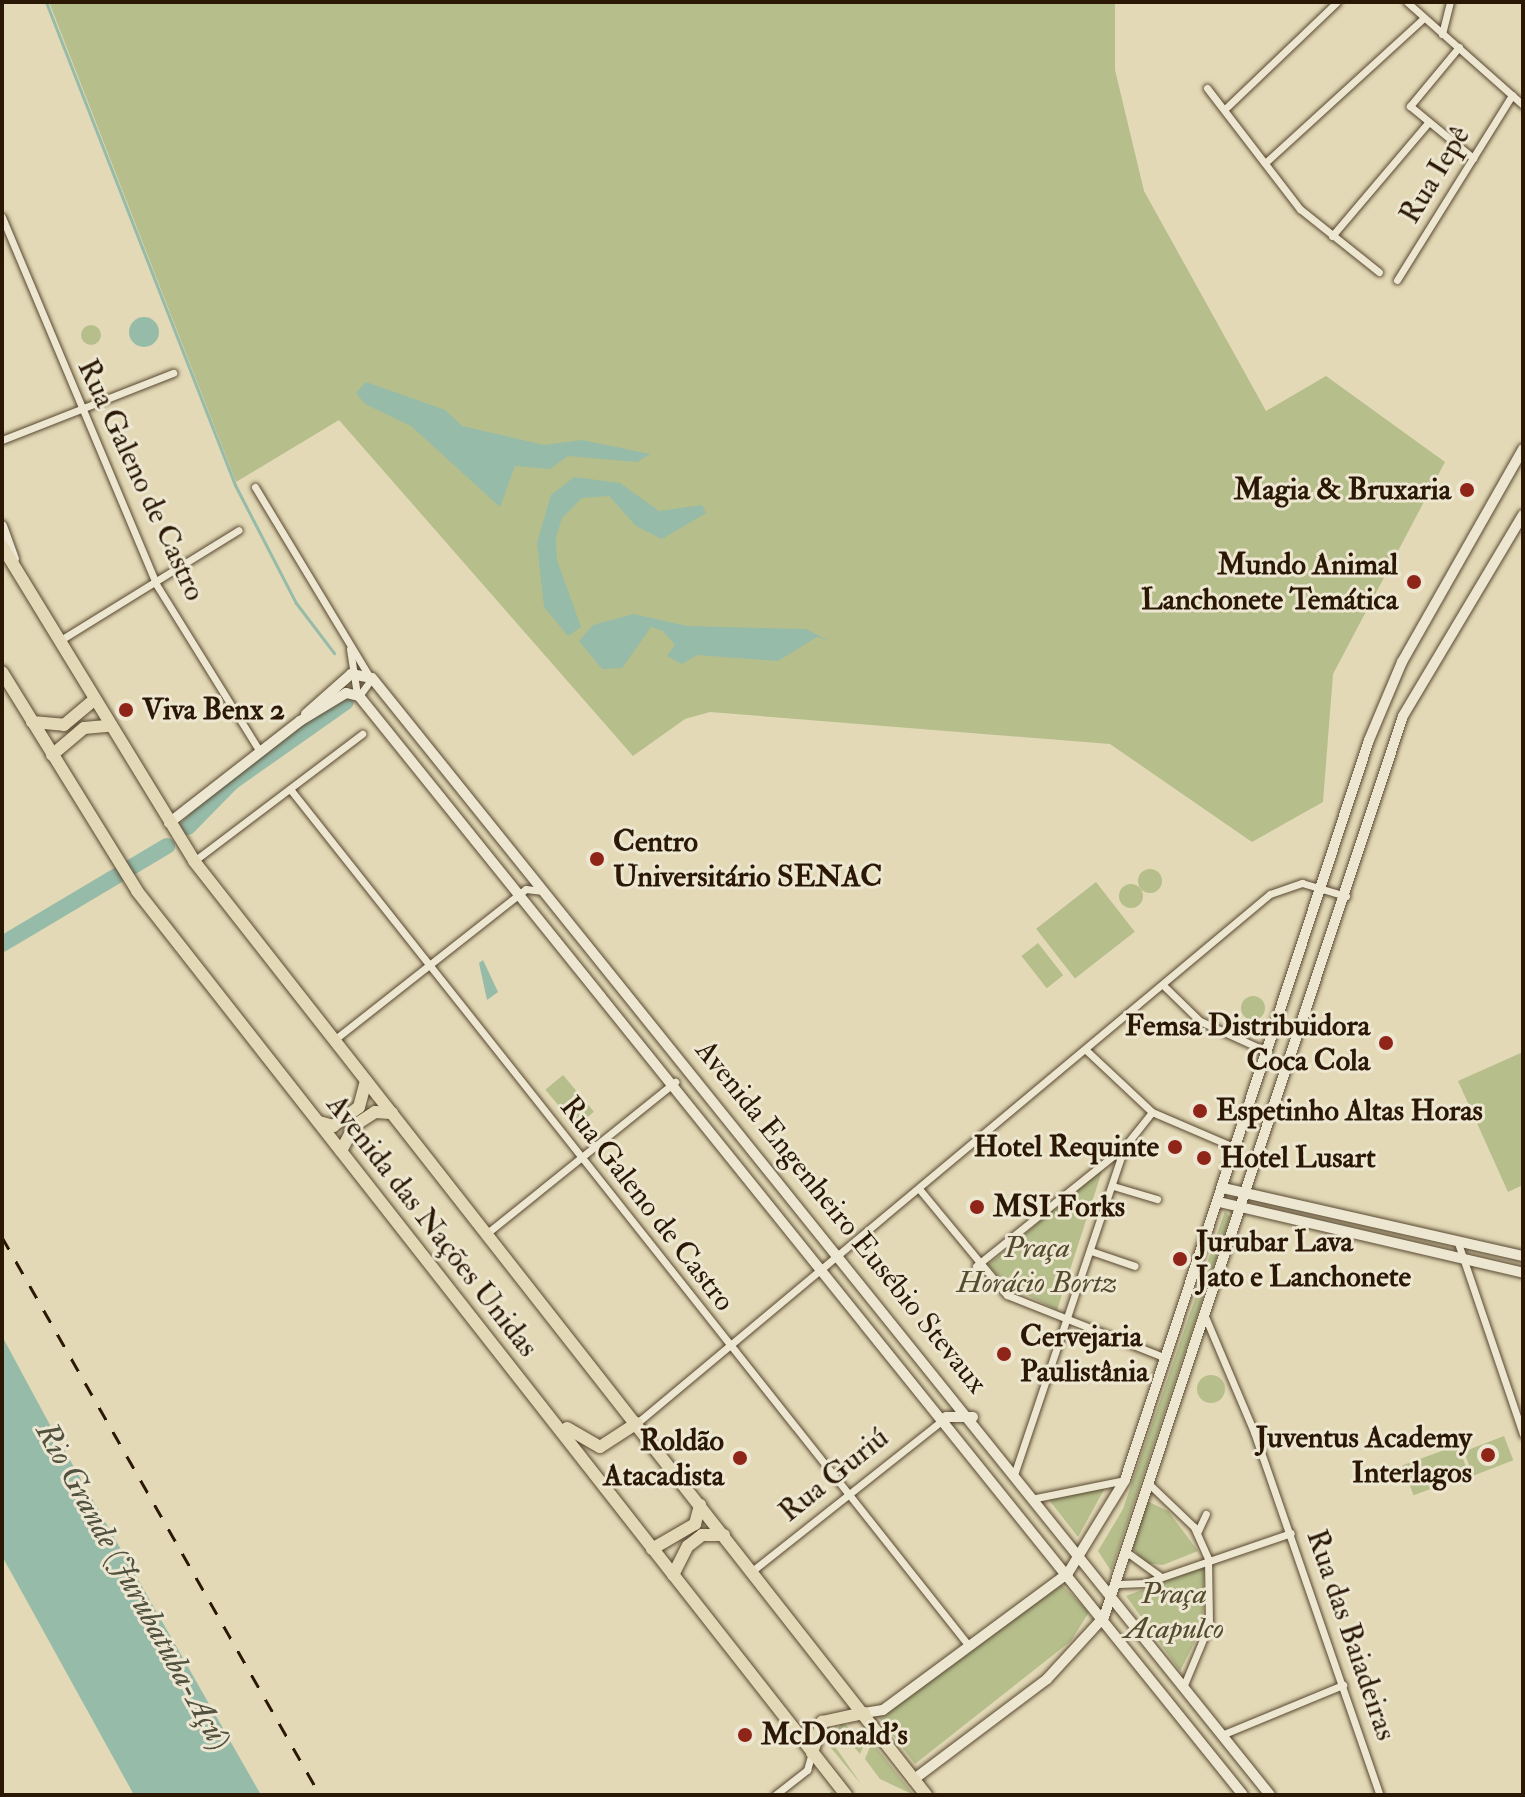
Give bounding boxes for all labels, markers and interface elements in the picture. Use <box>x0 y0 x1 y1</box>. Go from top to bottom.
street label: Rua Iepê <box>1392 120 1478 230</box>
street label: Rua Galeno de Castro <box>69 353 213 607</box>
place label: Magia & Bruxaria <box>1234 472 1451 508</box>
marker: Magia & Bruxaria <box>1458 481 1476 499</box>
place label: Mundo Animal Lanchonete Temática <box>1141 547 1398 618</box>
marker: Mundo Animal Lanchonete Temática <box>1405 573 1423 591</box>
place label: Viva Benx 2 <box>142 692 285 728</box>
marker: Viva Benx 2 <box>117 701 135 719</box>
place label: Centro Universitário SENAC <box>613 824 882 894</box>
marker: Centro Universitário SENAC <box>588 850 606 868</box>
place label: Femsa Distribuidora Coca Cola <box>1125 1008 1370 1078</box>
street label: Avenida Engenheiro Eusébio Stevaux <box>687 1033 995 1401</box>
marker: Femsa Distribuidora Coca Cola <box>1377 1034 1395 1052</box>
street label: Avenida das Nações Unidas <box>318 1088 546 1364</box>
street label: Rua Galeno de Castro <box>552 1090 742 1318</box>
place label: Espetinho Altas Horas <box>1216 1093 1483 1129</box>
marker: Espetinho Altas Horas <box>1191 1102 1209 1120</box>
place label: Hotel Requinte <box>974 1129 1159 1165</box>
marker: Hotel Requinte <box>1166 1138 1184 1156</box>
place label: Hotel Lusart <box>1220 1140 1376 1176</box>
marker: Hotel Lusart <box>1195 1149 1213 1167</box>
place label: MSI Forks <box>993 1189 1125 1225</box>
marker: MSI Forks <box>968 1198 986 1216</box>
place label: Jurubar Lava Jato e Lanchonete <box>1196 1224 1411 1294</box>
park label: Praça Horácio Bortz <box>957 1230 1117 1300</box>
marker: Jurubar Lava Jato e Lanchonete <box>1171 1250 1189 1268</box>
place label: Cervejaria Paulistânia <box>1020 1319 1148 1390</box>
marker: Cervejaria Paulistânia <box>995 1345 1013 1363</box>
water label: Rio Grande (Jurubatuba-Açú) <box>27 1416 239 1756</box>
street label: Rua Guriú <box>772 1420 896 1530</box>
place label: Juventus Academy Interlagos <box>1256 1420 1472 1490</box>
place label: Roldão Atacadista <box>603 1423 724 1494</box>
marker: Juventus Academy Interlagos <box>1479 1446 1497 1464</box>
marker: Roldão Atacadista <box>731 1449 749 1467</box>
street label: Rua das Baiadeiras <box>1298 1525 1404 1745</box>
park label: Praça Acapulco <box>1124 1576 1224 1646</box>
place label: McDonald's <box>761 1717 908 1753</box>
marker: McDonald's <box>736 1726 754 1744</box>

